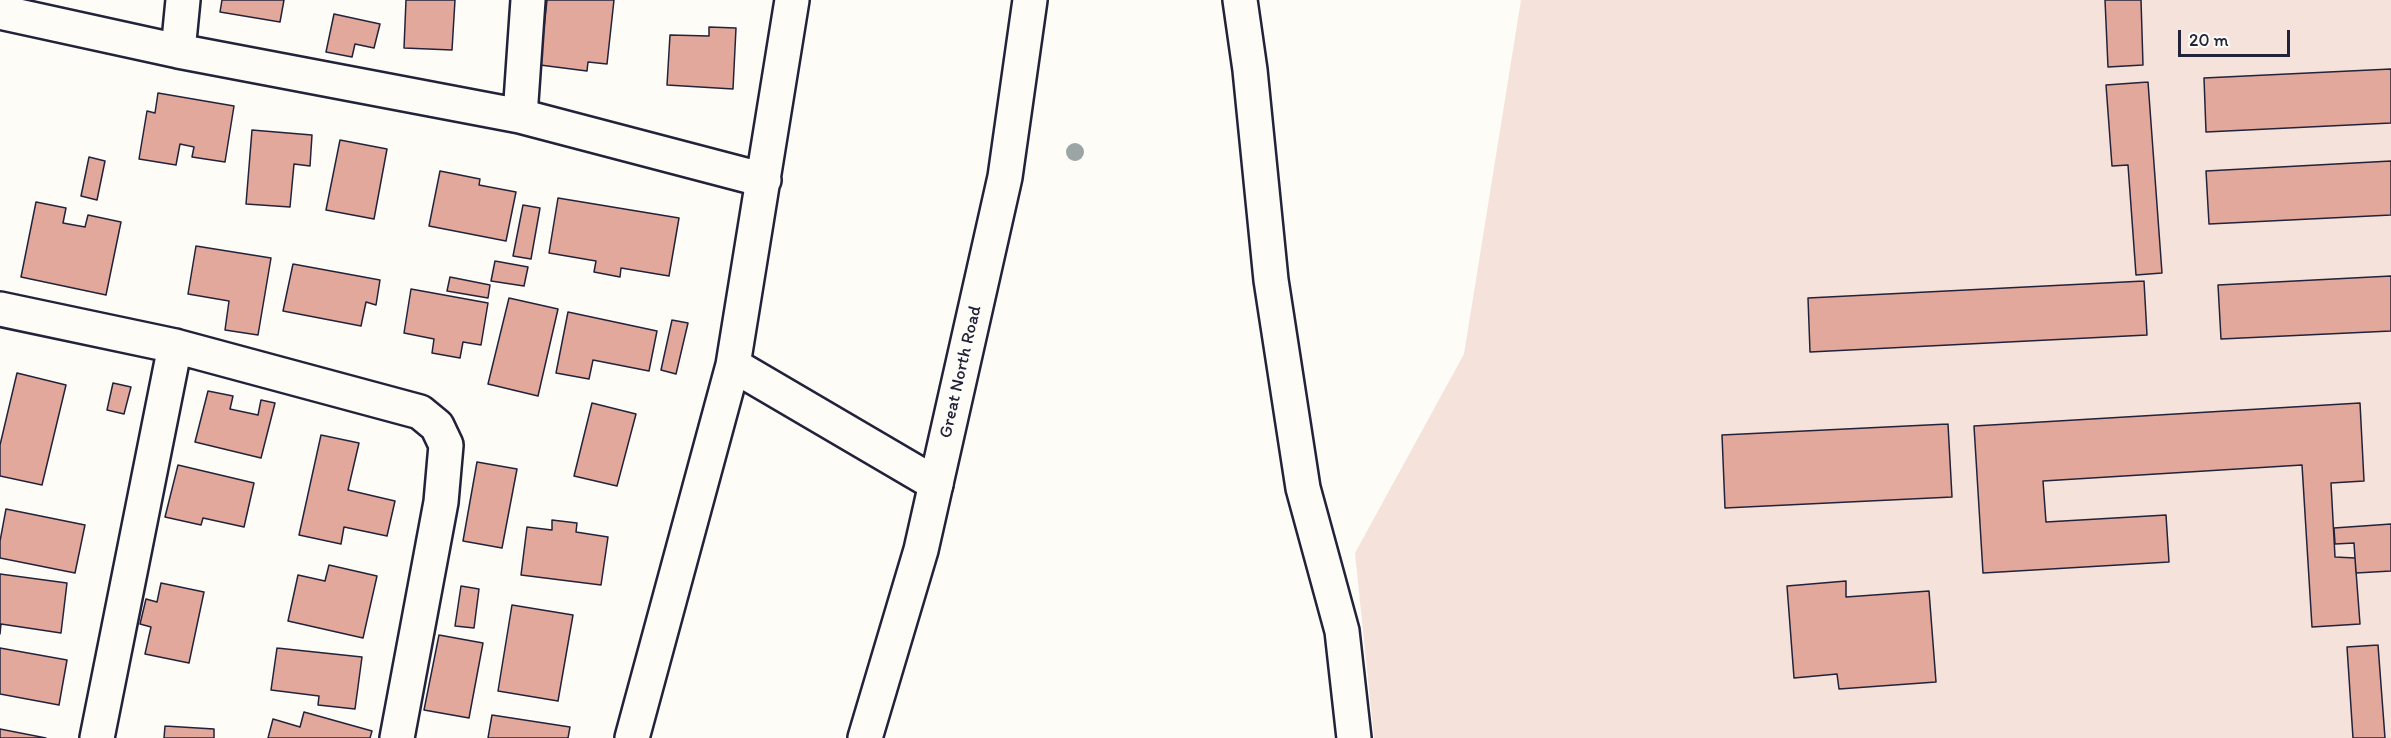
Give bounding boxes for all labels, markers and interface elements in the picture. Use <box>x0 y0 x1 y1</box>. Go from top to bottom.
scale bar <box>2181 18 2294 56</box>
text: 20 m <box>2189 29 2229 51</box>
street label: Great North Road <box>935 304 987 440</box>

